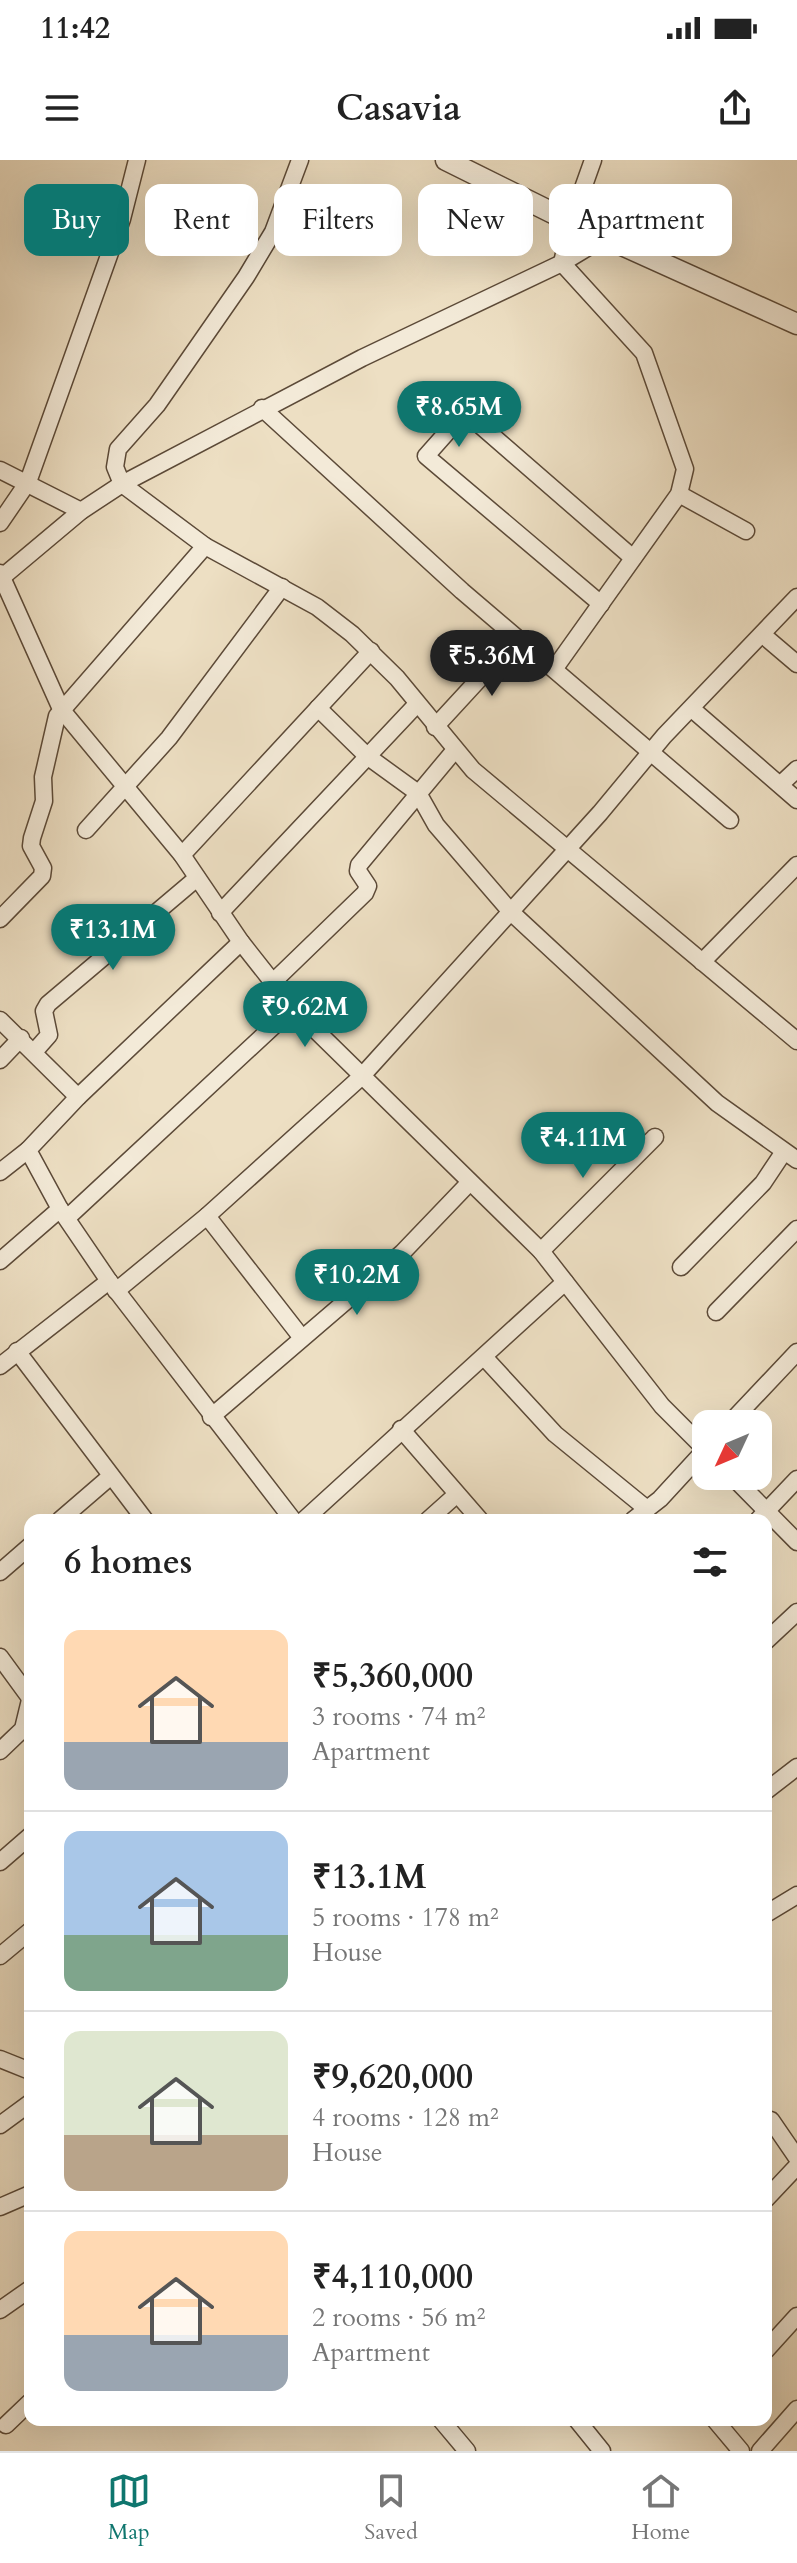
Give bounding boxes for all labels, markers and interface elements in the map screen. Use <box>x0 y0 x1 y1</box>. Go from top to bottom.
text: 11:42 <box>40 8 110 49</box>
text: Casavia <box>336 84 461 133</box>
icon: menu <box>40 86 84 130</box>
icon: share <box>713 86 757 130</box>
chip: Buy <box>24 184 129 256</box>
chip: Rent <box>145 184 258 256</box>
chip: Filters <box>274 184 402 256</box>
chip: New <box>418 184 533 256</box>
chip: Apartment <box>549 184 732 256</box>
pin: ₹8.65M <box>394 381 524 449</box>
text: ₹8.65M <box>415 389 503 424</box>
pin: ₹5.36M <box>427 630 557 698</box>
text: ₹5.36M <box>448 638 536 673</box>
pin: ₹13.1M <box>48 904 178 972</box>
text: ₹13.1M <box>69 912 157 947</box>
pin: ₹9.62M <box>240 981 370 1049</box>
text: ₹9.62M <box>261 989 349 1024</box>
pin: ₹4.11M <box>518 1112 648 1180</box>
text: ₹4.11M <box>539 1120 627 1155</box>
pin: ₹10.2M <box>292 1249 422 1317</box>
text: ₹10.2M <box>313 1257 401 1292</box>
north arrow <box>692 1410 772 1490</box>
map controls <box>692 1410 772 1490</box>
text: 6 homes <box>64 1539 192 1585</box>
icon: filters <box>688 1540 732 1584</box>
text: ₹5,360,000 <box>312 1653 473 1699</box>
icon: home <box>128 1662 224 1758</box>
text: 3 rooms · 74 m² <box>312 1699 485 1734</box>
text: Apartment <box>312 1734 430 1769</box>
text: ₹13.1M <box>312 1854 427 1900</box>
icon: home <box>128 1863 224 1959</box>
text: 5 rooms · 178 m² <box>312 1900 499 1935</box>
text: House <box>312 1935 383 1970</box>
text: ₹9,620,000 <box>312 2054 473 2100</box>
icon: home <box>128 2063 224 2159</box>
text: 4 rooms · 128 m² <box>312 2100 499 2135</box>
text: House <box>312 2135 383 2170</box>
text: ₹4,110,000 <box>312 2254 473 2300</box>
icon: home <box>128 2263 224 2359</box>
text: 2 rooms · 56 m² <box>312 2300 485 2335</box>
text: Apartment <box>312 2335 430 2370</box>
tab: Map <box>107 2469 151 2547</box>
tab: Saved <box>364 2469 418 2547</box>
tab: Home <box>631 2469 690 2547</box>

